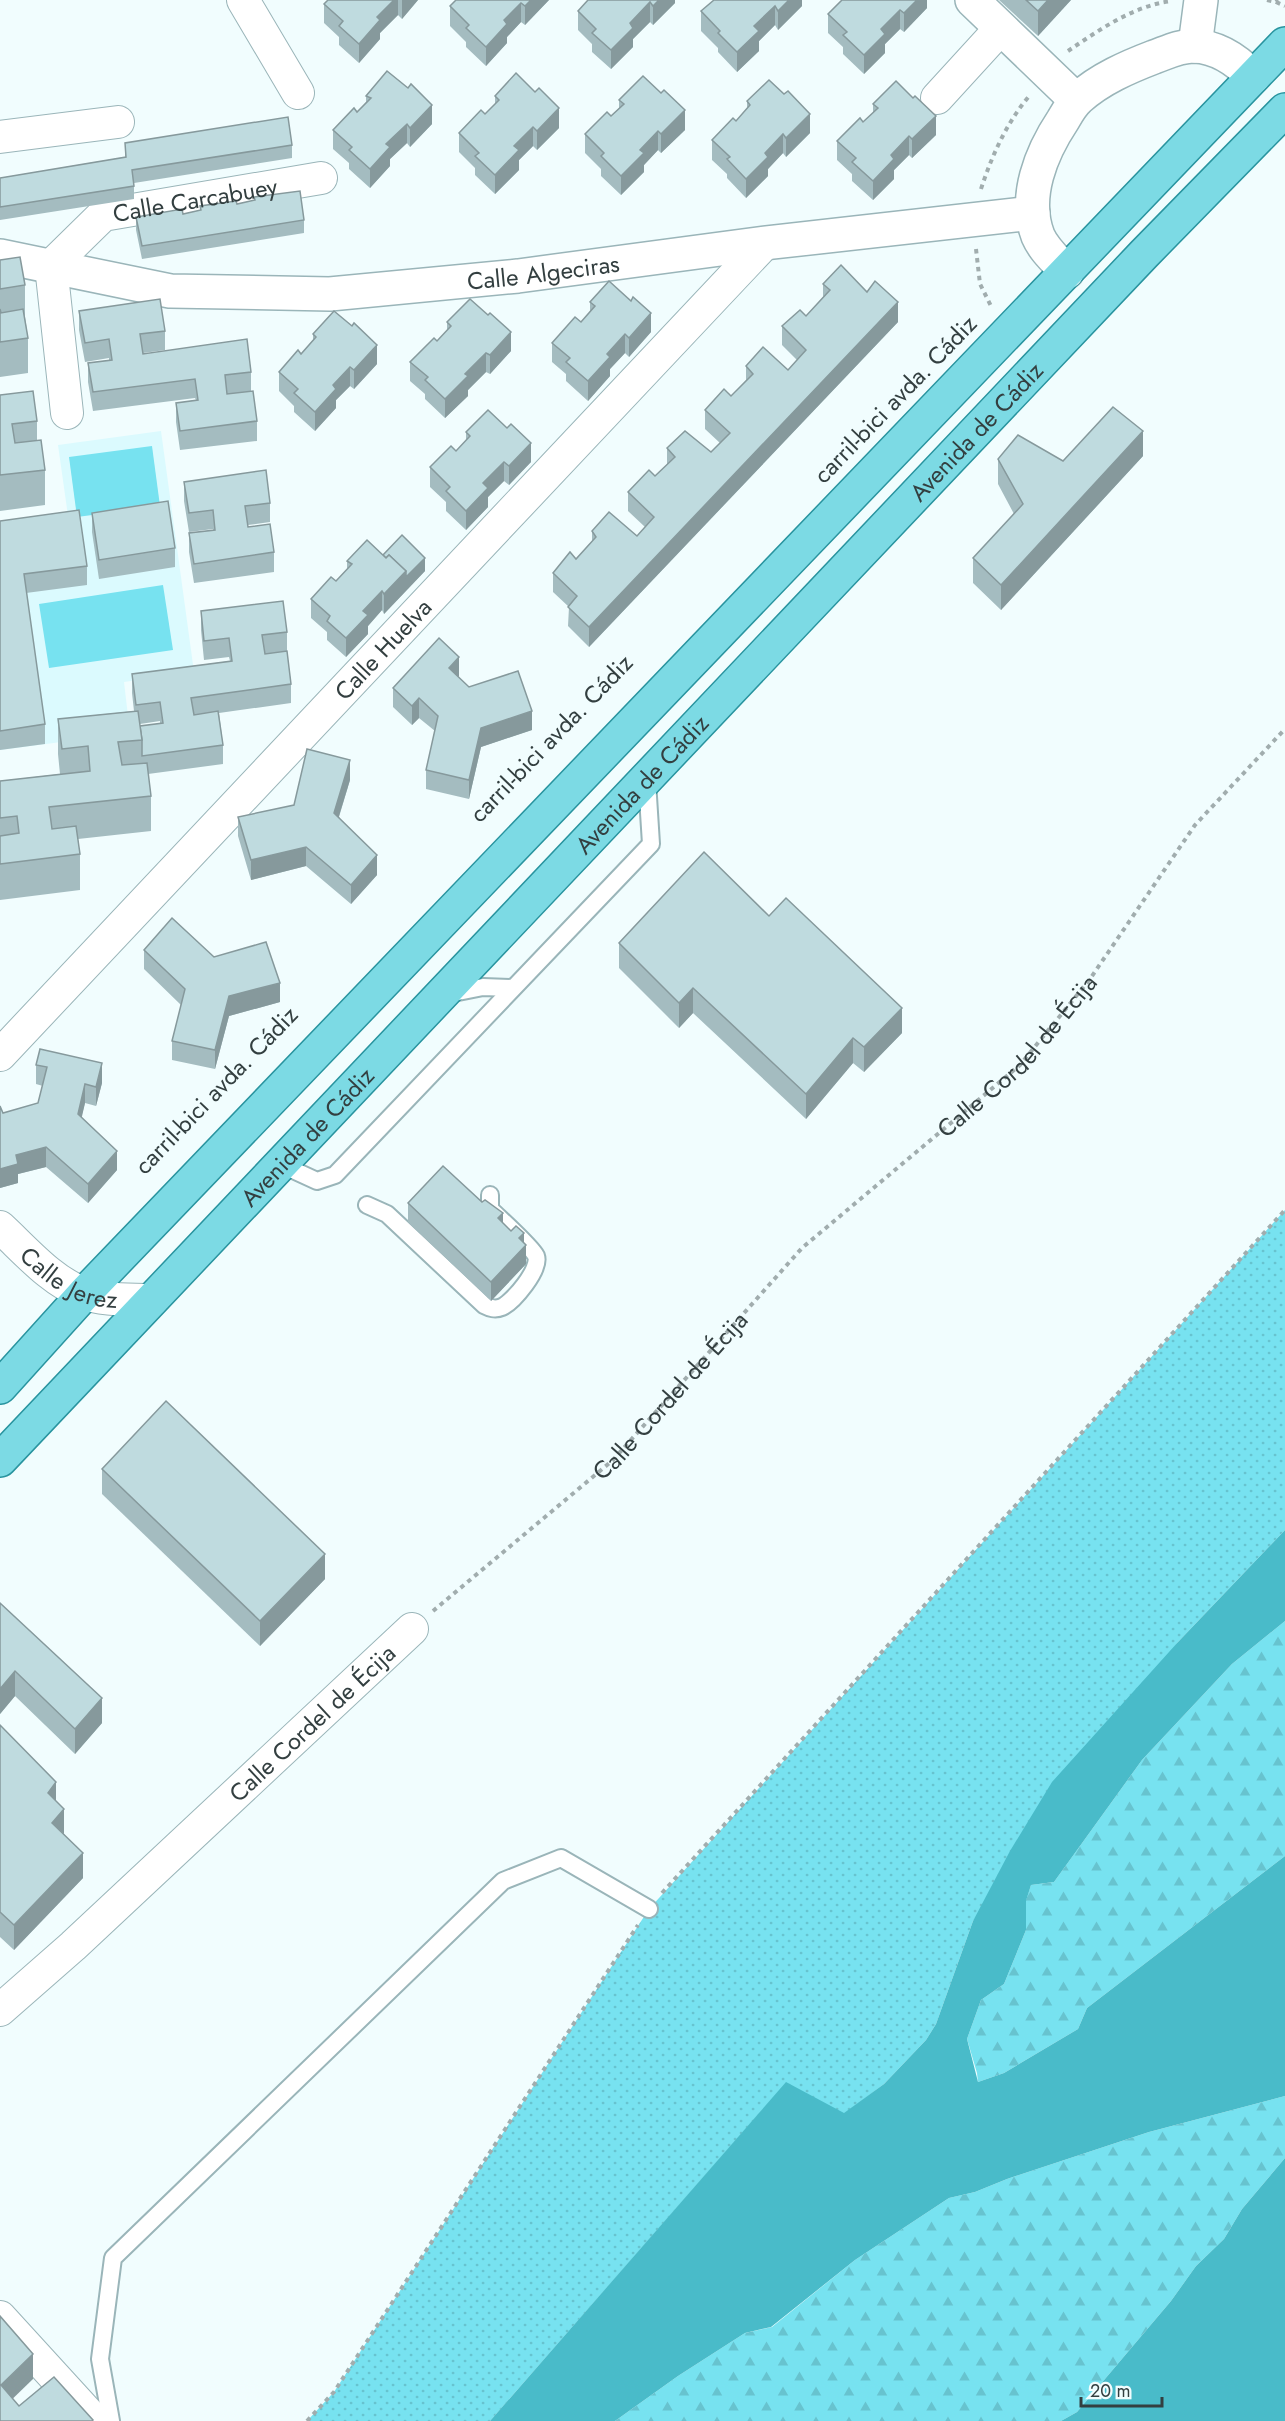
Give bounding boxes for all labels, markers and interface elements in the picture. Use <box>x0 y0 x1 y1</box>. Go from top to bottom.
street label: Calle Carcabuey <box>110 168 280 231</box>
street label: Calle Algeciras <box>465 245 622 298</box>
street label: carril-bici avda. Cádiz <box>805 307 985 491</box>
street label: Avenida de Cádiz <box>901 354 1051 509</box>
street label: Calle Huelva <box>326 590 439 708</box>
street label: carril-bici avda. Cádiz <box>461 646 641 830</box>
street label: Avenida de Cádiz <box>566 706 716 861</box>
street label: Calle Cordel de Écija <box>929 966 1105 1145</box>
street label: carril-bici avda. Cádiz <box>126 998 306 1182</box>
street label: Avenida de Cádiz <box>232 1059 382 1214</box>
street label: Calle Jerez <box>12 1238 119 1317</box>
street label: Calle Cordel de Écija <box>585 1303 756 1488</box>
street label: Calle Cordel de Écija <box>221 1636 403 1810</box>
scale bar <box>1081 2370 1162 2408</box>
text: 20 m <box>1090 2378 1130 2404</box>

